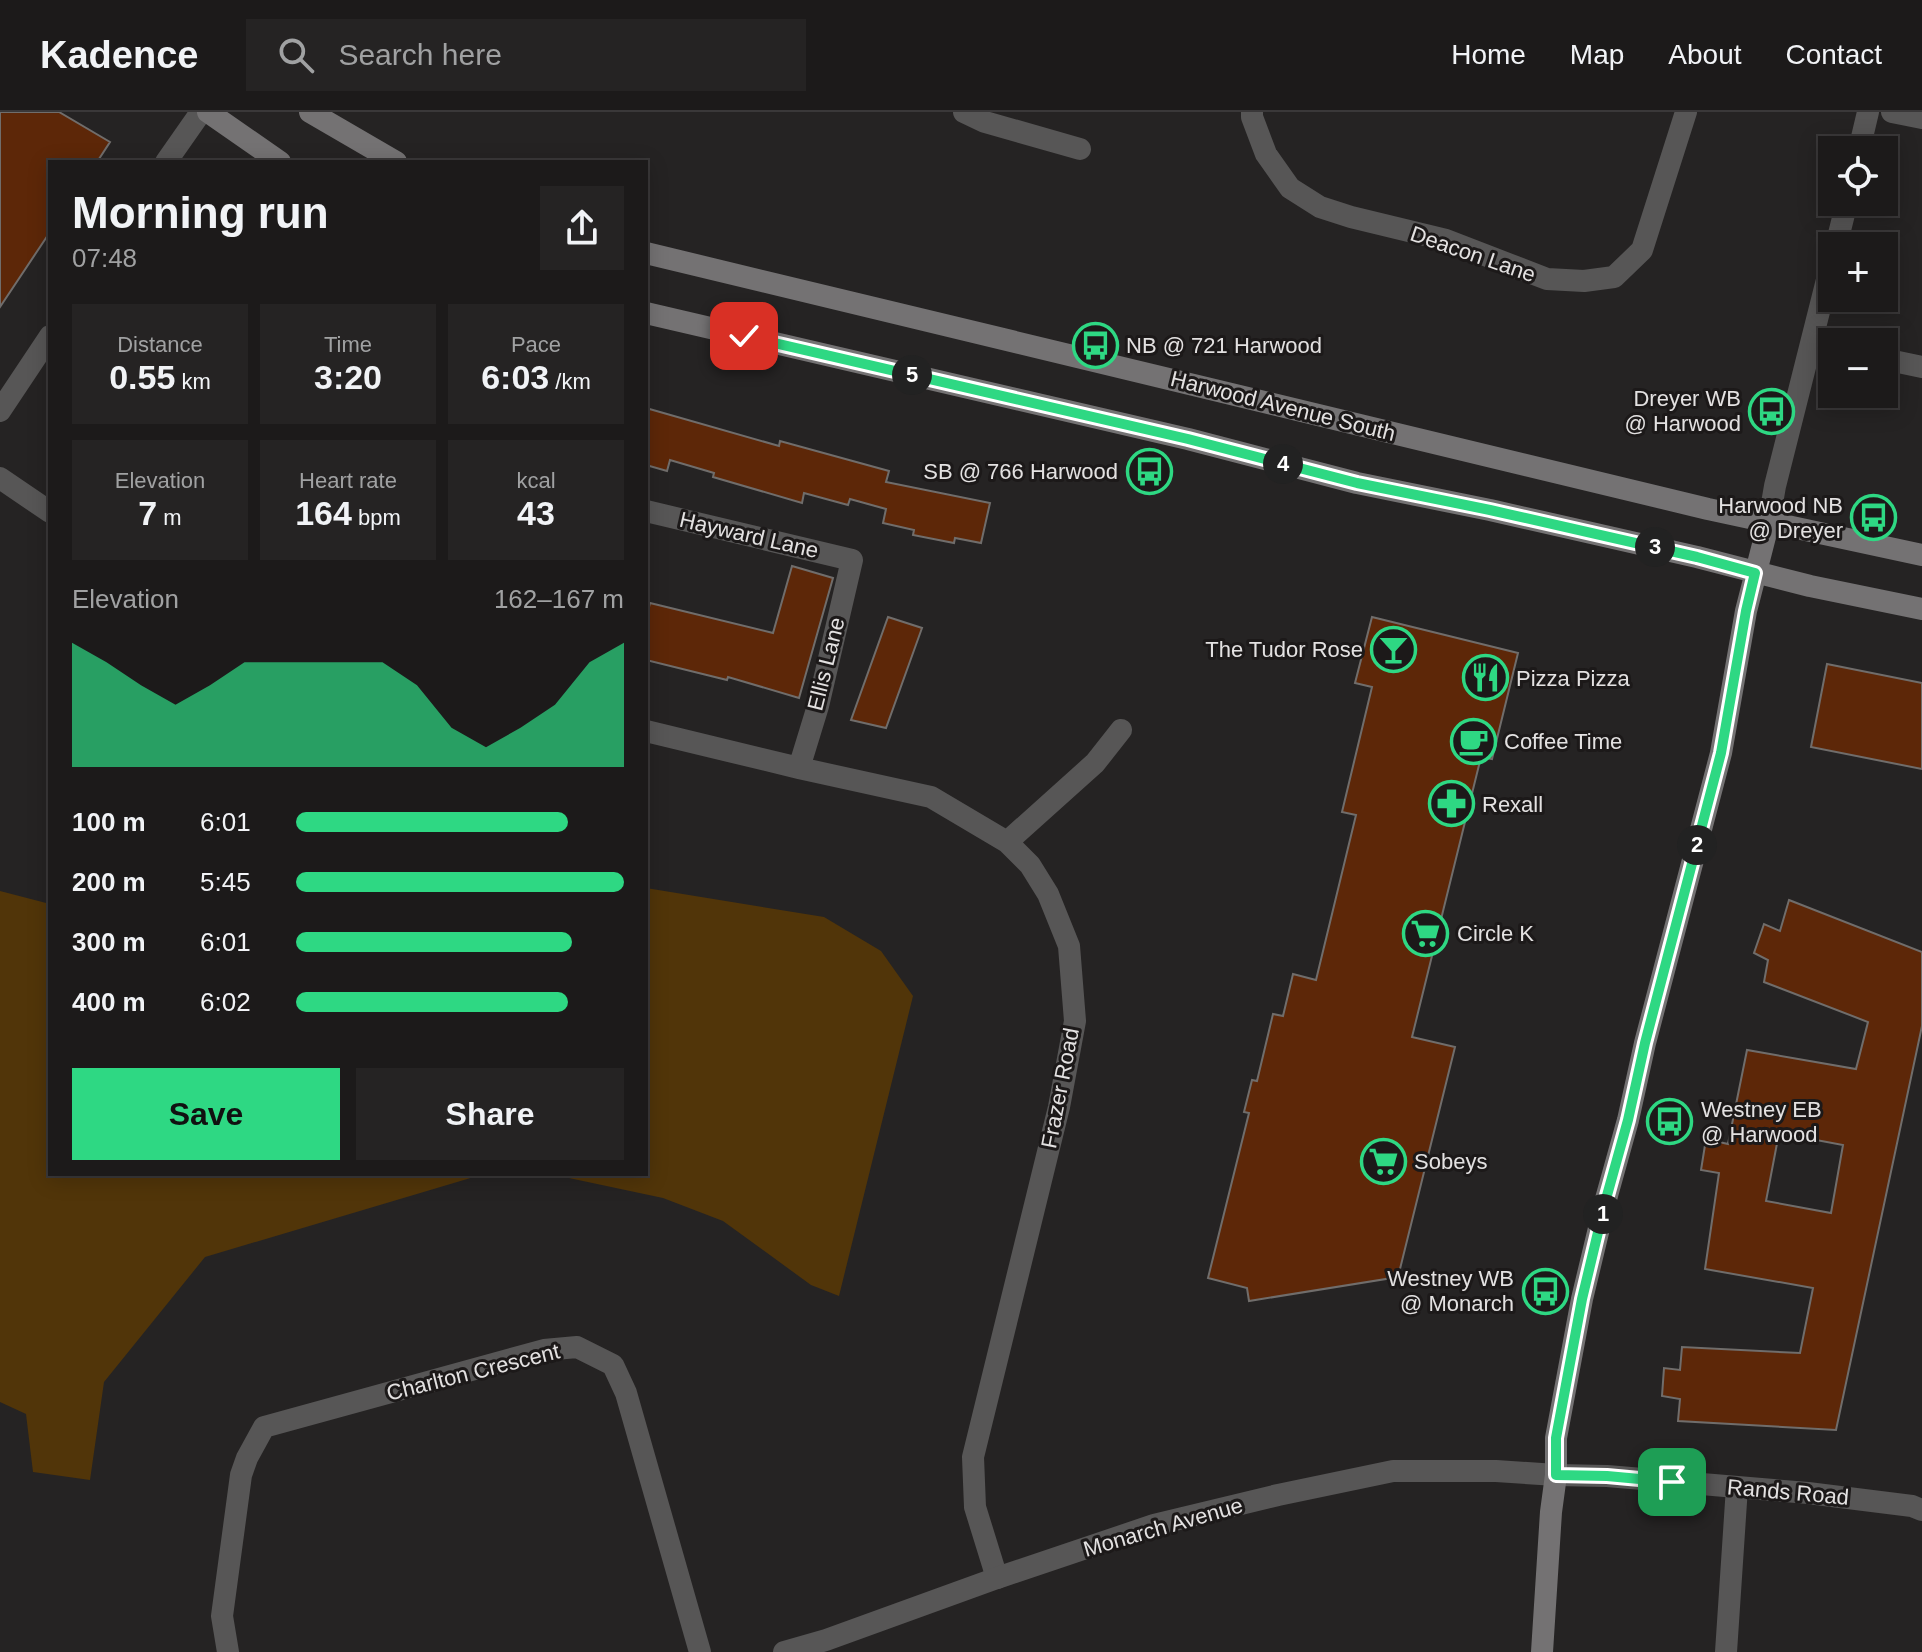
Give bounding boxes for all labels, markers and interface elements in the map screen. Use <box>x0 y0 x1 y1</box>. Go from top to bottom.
search box <box>246 19 806 91</box>
icon: search <box>274 33 318 77</box>
text: Kadence <box>40 34 198 76</box>
text: Search here <box>338 38 502 71</box>
text: Home <box>1451 39 1526 70</box>
text: Map <box>1570 39 1624 70</box>
text: About <box>1668 39 1742 70</box>
text: Contact <box>1786 39 1882 70</box>
map controls <box>1818 136 1898 408</box>
button: locate <box>1818 136 1898 216</box>
button: share <box>540 186 624 270</box>
text: Morning run <box>72 188 329 237</box>
street label: Deacon Lane <box>1407 221 1539 287</box>
button: + <box>1818 232 1898 312</box>
text: 07:48 <box>72 243 137 273</box>
pin <box>710 302 778 370</box>
icon: check <box>722 314 766 358</box>
bus stop icon: NB @ 721 Harwood <box>1071 321 1119 369</box>
button: − <box>1818 328 1898 408</box>
text: Distance <box>117 332 203 357</box>
text: Time <box>324 332 372 357</box>
text: Pace <box>511 332 561 357</box>
place label: NB @ 721 Harwood <box>1126 333 1322 358</box>
pin: 5 <box>892 355 932 395</box>
text: 0.55 <box>109 358 175 396</box>
text: 3:20 <box>314 358 382 396</box>
text: 6:03 <box>481 358 549 396</box>
text: 5 <box>906 362 918 387</box>
street label: Harwood Avenue South <box>1168 366 1398 446</box>
text: km <box>175 369 211 394</box>
text: /km <box>549 369 591 394</box>
place label: Dreyer WB @ Harwood <box>1625 386 1741 436</box>
bus stop icon: Dreyer WB @ Harwood <box>1748 387 1796 435</box>
pin: 4 <box>1263 444 1303 484</box>
bus stop icon: SB @ 766 Harwood <box>1125 447 1173 495</box>
text: 4 <box>1277 451 1289 476</box>
place label: SB @ 766 Harwood <box>923 459 1118 484</box>
text: Elevation <box>115 468 205 493</box>
text: Heart rate <box>299 468 397 493</box>
text: kcal <box>516 468 556 493</box>
place label: Harwood NB @ Dreyer <box>1718 493 1843 543</box>
text: 7 <box>138 494 157 532</box>
text: 164 <box>295 494 352 532</box>
text: 43 <box>517 494 555 532</box>
bus stop icon: Harwood NB @ Dreyer <box>1850 494 1898 542</box>
text: m <box>157 505 182 530</box>
text: bpm <box>352 505 401 530</box>
street label: Hayward Lane <box>677 507 821 563</box>
pin: 3 <box>1635 527 1675 567</box>
text: 3 <box>1649 534 1661 559</box>
text: Elevation <box>72 584 179 614</box>
text: 162–167 m <box>494 584 624 614</box>
street label: Ellis Lane <box>802 615 850 713</box>
bar icon: The Tudor Rose <box>1370 625 1418 673</box>
place label: The Tudor Rose <box>1205 637 1363 662</box>
restaurant icon: Pizza Pizza <box>1461 654 1509 702</box>
place label: Pizza Pizza <box>1516 666 1630 691</box>
cafe icon: Coffee Time <box>1449 717 1497 765</box>
place label: Coffee Time <box>1504 729 1622 754</box>
pharmacy icon: Rexall <box>1427 780 1475 828</box>
place label: Rexall <box>1482 792 1543 817</box>
text: 100 m <box>72 807 146 837</box>
text: 6:01 <box>200 807 251 837</box>
pin: 2 <box>1677 825 1717 865</box>
text: 2 <box>1691 832 1703 857</box>
text: 200 m <box>72 867 146 897</box>
text: 5:45 <box>200 867 251 897</box>
supermarket icon: Circle K <box>1402 909 1450 957</box>
place label: Circle K <box>1457 921 1534 946</box>
text: 300 m <box>72 927 146 957</box>
text: 6:01 <box>200 927 251 957</box>
text: 400 m <box>72 987 146 1017</box>
text: 6:02 <box>200 987 251 1017</box>
street label: Frazer Road <box>1036 1026 1084 1150</box>
button: Save <box>72 1068 340 1160</box>
button: Share <box>356 1068 624 1160</box>
place label: Westney EB @ Harwood <box>1701 1097 1822 1147</box>
bus stop icon: Westney EB @ Harwood <box>1646 1098 1694 1146</box>
supermarket icon: Sobeys <box>1359 1137 1407 1185</box>
place label: Sobeys <box>1414 1149 1487 1174</box>
pin: 1 <box>1583 1194 1623 1234</box>
text: 1 <box>1597 1201 1609 1226</box>
place label: Westney WB @ Monarch <box>1387 1266 1514 1316</box>
bus stop icon: Westney WB @ Monarch <box>1521 1267 1569 1315</box>
street label: Charlton Crescent <box>384 1338 562 1406</box>
pin <box>1638 1448 1706 1516</box>
icon: arrive <box>1650 1460 1694 1504</box>
street label: Rands Road <box>1726 1474 1850 1510</box>
street label: Monarch Avenue <box>1080 1492 1246 1562</box>

